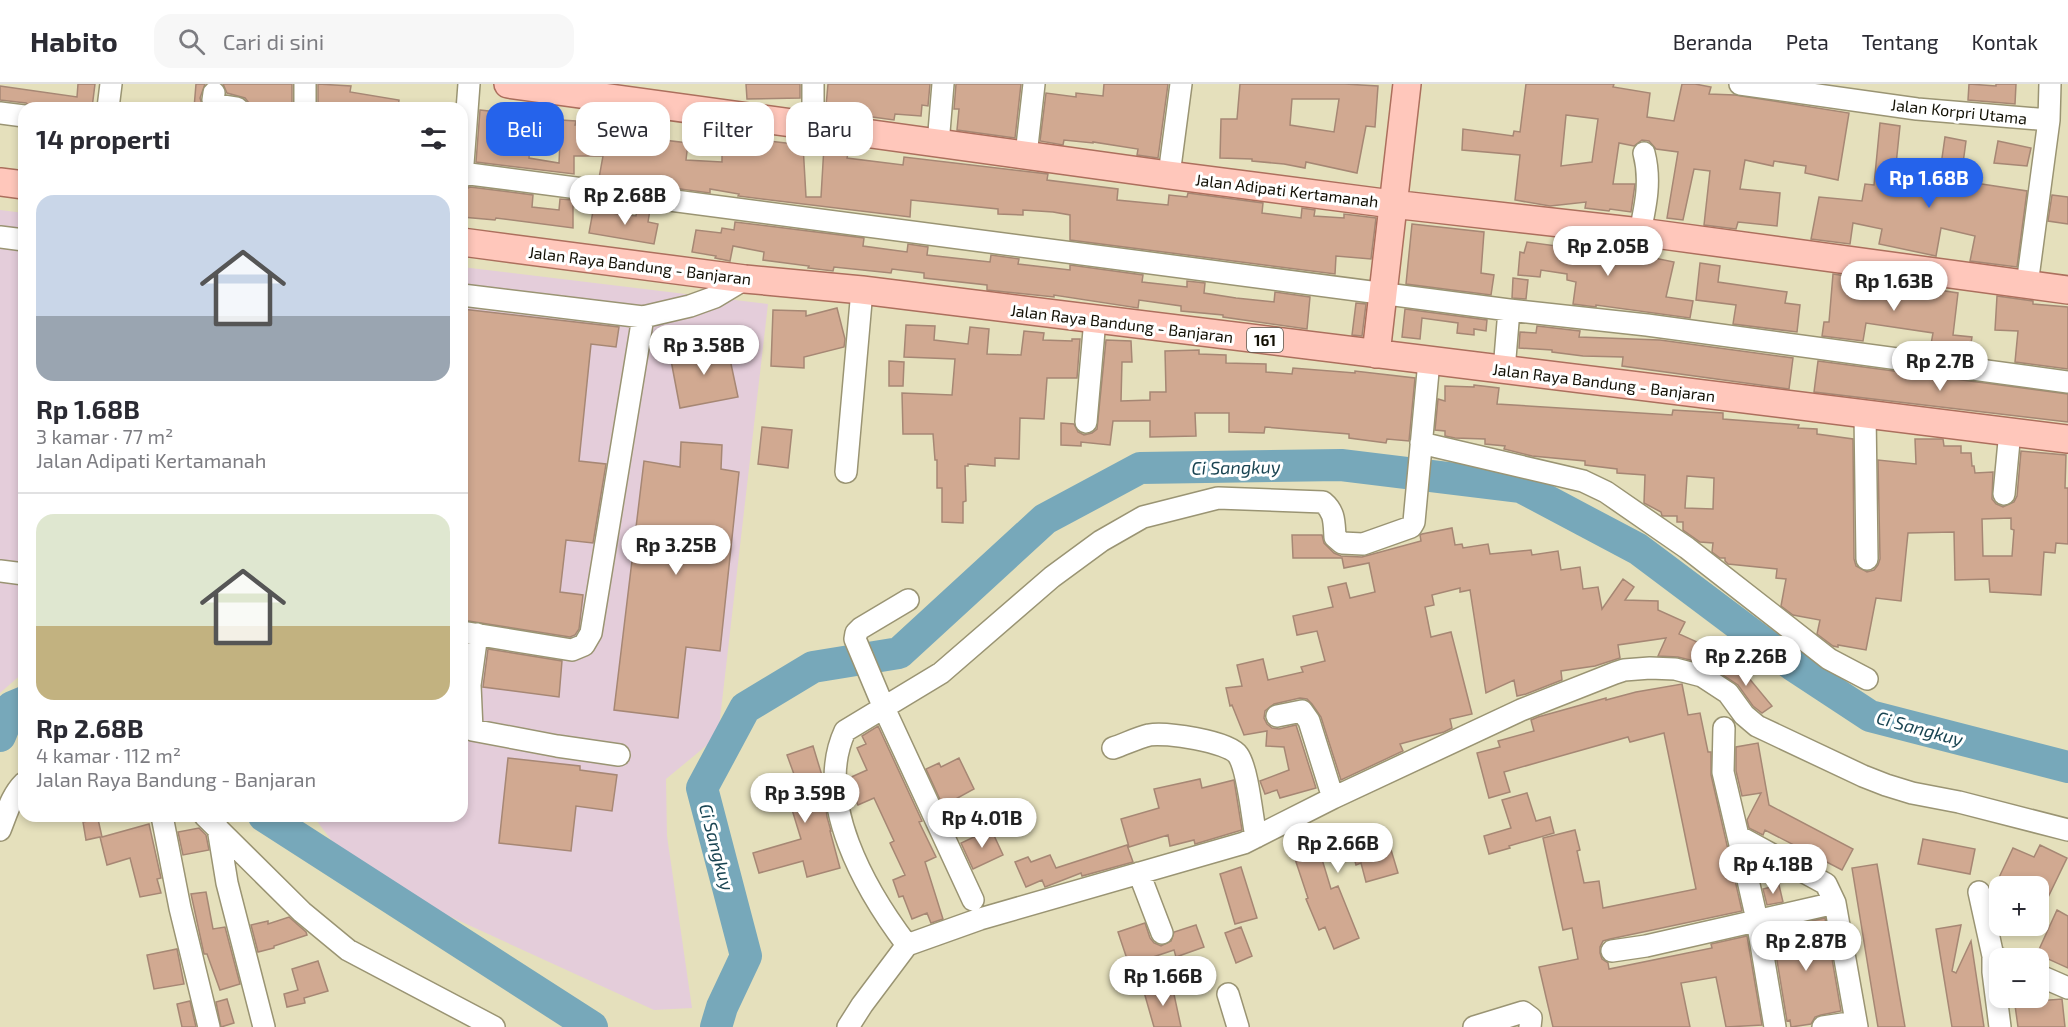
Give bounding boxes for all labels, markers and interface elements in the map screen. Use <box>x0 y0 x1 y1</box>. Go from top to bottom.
search box <box>154 14 574 68</box>
text: Habito <box>30 24 118 58</box>
icon: search <box>175 25 208 58</box>
text: Cari di sini <box>223 28 324 54</box>
text: Beranda <box>1673 29 1753 54</box>
text: Peta <box>1786 29 1829 54</box>
text: Tentang <box>1862 29 1939 54</box>
text: Kontak <box>1972 29 2038 54</box>
street label: Jalan Korpri Utama <box>1890 94 2028 128</box>
chip: Beli <box>486 102 564 156</box>
chip: Sewa <box>576 102 670 156</box>
chip: Filter <box>682 102 774 156</box>
chip: Baru <box>786 102 873 156</box>
icon: filters <box>417 122 450 155</box>
text: 14 properti <box>36 123 170 154</box>
pin: Rp 1.68B <box>1867 158 1991 209</box>
text: Rp 1.68B <box>1889 165 1969 189</box>
street label: Jalan Adipati Kertamanah <box>1194 169 1380 211</box>
pin: Rp 2.68B <box>563 175 687 226</box>
text: Rp 2.68B <box>584 182 666 206</box>
pin: Rp 2.05B <box>1546 226 1670 277</box>
text: Rp 2.05B <box>1567 233 1649 257</box>
icon: home <box>189 234 297 342</box>
street label: Jalan Raya Bandung - Banjaran <box>527 242 752 289</box>
pin: Rp 1.63B <box>1832 261 1956 312</box>
text: Rp 1.63B <box>1855 268 1933 292</box>
street label: Jalan Raya Bandung - Banjaran <box>1009 300 1234 347</box>
pin: Rp 3.58B <box>642 325 766 376</box>
road number: 161 <box>1247 328 1283 352</box>
text: Rp 3.58B <box>663 332 745 356</box>
pin: Rp 2.7B <box>1885 341 1995 392</box>
text: Rp 2.7B <box>1906 348 1974 372</box>
street label: Jalan Raya Bandung - Banjaran <box>1491 359 1716 406</box>
text: Rp 1.68B <box>36 393 140 424</box>
text: 3 kamar · 77 m² <box>36 424 173 448</box>
text: Jalan Adipati Kertamanah <box>36 448 266 472</box>
water label: Ci Sangkuy <box>1191 455 1281 479</box>
pin: Rp 3.25B <box>614 525 738 576</box>
text: Rp 3.25B <box>636 532 716 556</box>
icon: home <box>189 553 297 661</box>
pin: Rp 2.26B <box>1684 636 1808 687</box>
text: Rp 2.26B <box>1705 643 1787 667</box>
water label: Ci Sangkuy <box>1874 706 1966 750</box>
text: Rp 2.68B <box>36 712 144 743</box>
text: 4 kamar · 112 m² <box>36 743 181 767</box>
text: Jalan Raya Bandung - Banjaran <box>36 767 316 791</box>
pin: Rp 3.59B <box>743 773 867 824</box>
text: Rp 3.59B <box>764 780 846 804</box>
pin: Rp 4.01B <box>920 798 1044 849</box>
water label: Ci Sangkuy <box>695 801 739 893</box>
text: Rp 4.01B <box>942 805 1022 829</box>
pin: Rp 2.66B <box>1276 823 1400 874</box>
text: Rp 2.66B <box>1297 830 1379 854</box>
pin: Rp 4.18B <box>1711 844 1835 895</box>
text: Rp 4.18B <box>1733 851 1813 875</box>
map controls <box>1989 876 2049 1008</box>
button: + <box>1989 876 2049 936</box>
pin: Rp 2.87B <box>1744 921 1868 972</box>
text: Rp 2.87B <box>1765 928 1847 952</box>
button: − <box>1989 948 2049 1008</box>
pin: Rp 1.66B <box>1101 956 1225 1007</box>
text: Rp 1.66B <box>1123 963 1203 987</box>

